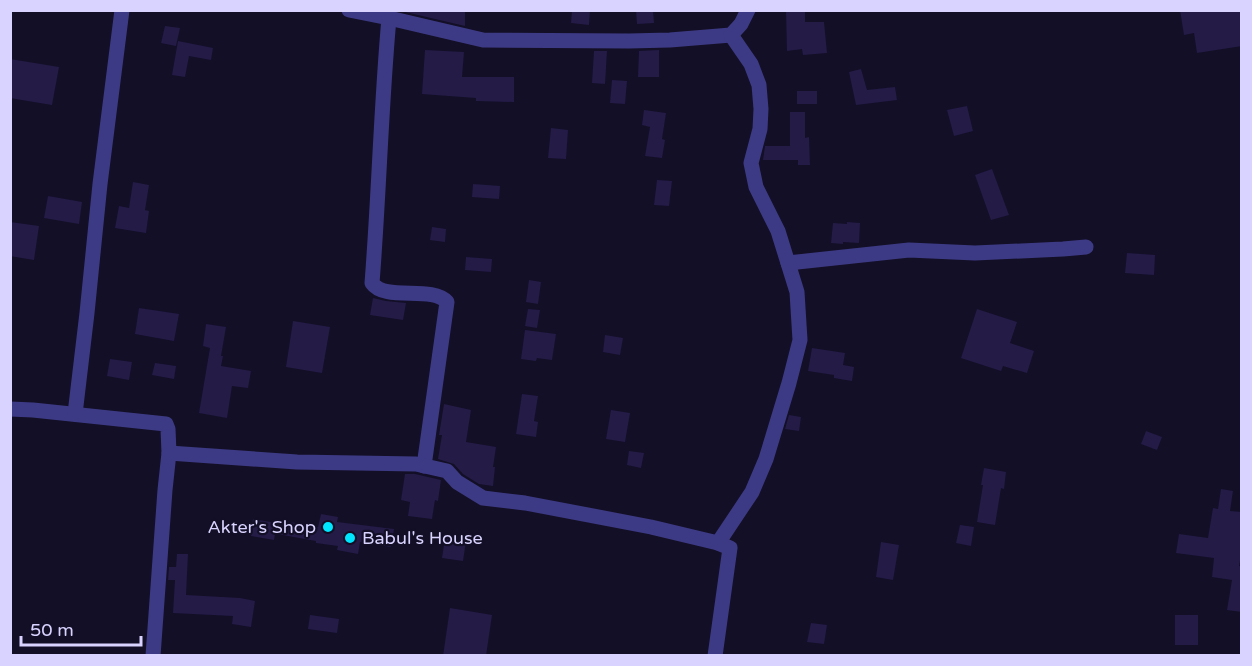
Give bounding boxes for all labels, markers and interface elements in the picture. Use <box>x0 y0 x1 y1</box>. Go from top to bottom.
place label: Akter's Shop <box>208 516 316 538</box>
marker: Akter's Shop <box>321 520 335 534</box>
place label: Babul's House <box>362 527 483 549</box>
marker: Babul's House <box>343 531 357 545</box>
scale bar <box>21 609 141 647</box>
text: 50 m <box>30 619 74 641</box>

